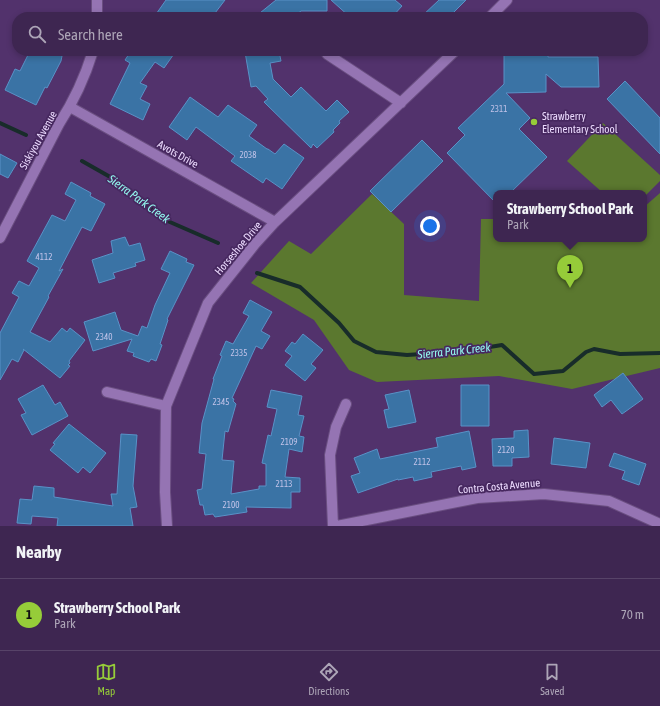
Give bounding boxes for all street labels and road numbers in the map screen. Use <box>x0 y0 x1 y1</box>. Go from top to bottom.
street label: Siskiyou Avenue <box>17 109 59 171</box>
street label: Avots Drive <box>155 138 201 170</box>
street label: Horseshoe Drive <box>212 219 264 277</box>
street label: Contra Costa Avenue <box>457 476 541 496</box>

